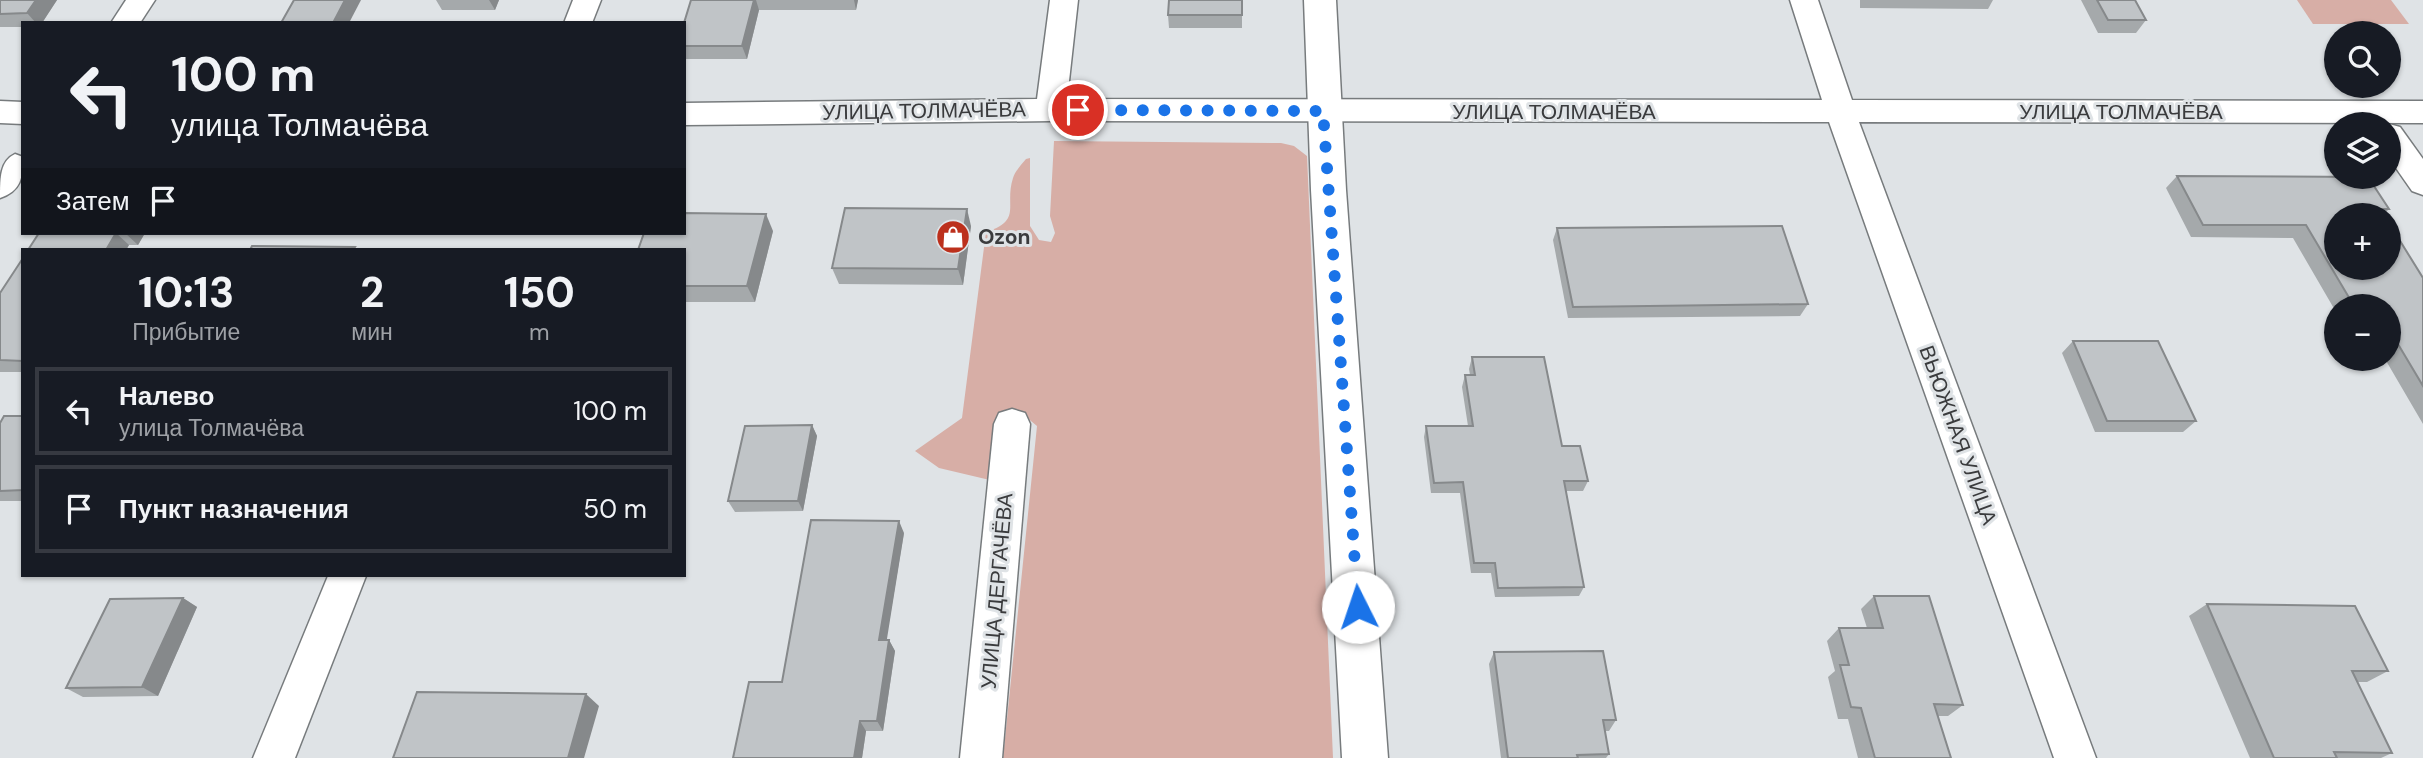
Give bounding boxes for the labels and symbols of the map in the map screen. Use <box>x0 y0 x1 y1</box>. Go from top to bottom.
pin <box>1048 80 1108 140</box>
street label: УЛИЦА ТОЛМАЧЁВА <box>822 95 1026 127</box>
street label: УЛИЦА ТОЛМАЧЁВА <box>1452 98 1656 126</box>
street label: УЛИЦА ТОЛМАЧЁВА <box>2019 98 2223 126</box>
shop icon: Ozon <box>934 218 972 256</box>
place label: Ozon <box>978 223 1031 251</box>
street label: ВЬЮЖНАЯ УЛИЦА <box>1913 341 2003 529</box>
street label: УЛИЦА ДЕРГАЧЁВА <box>974 492 1020 690</box>
position arrow <box>1321 570 1395 644</box>

